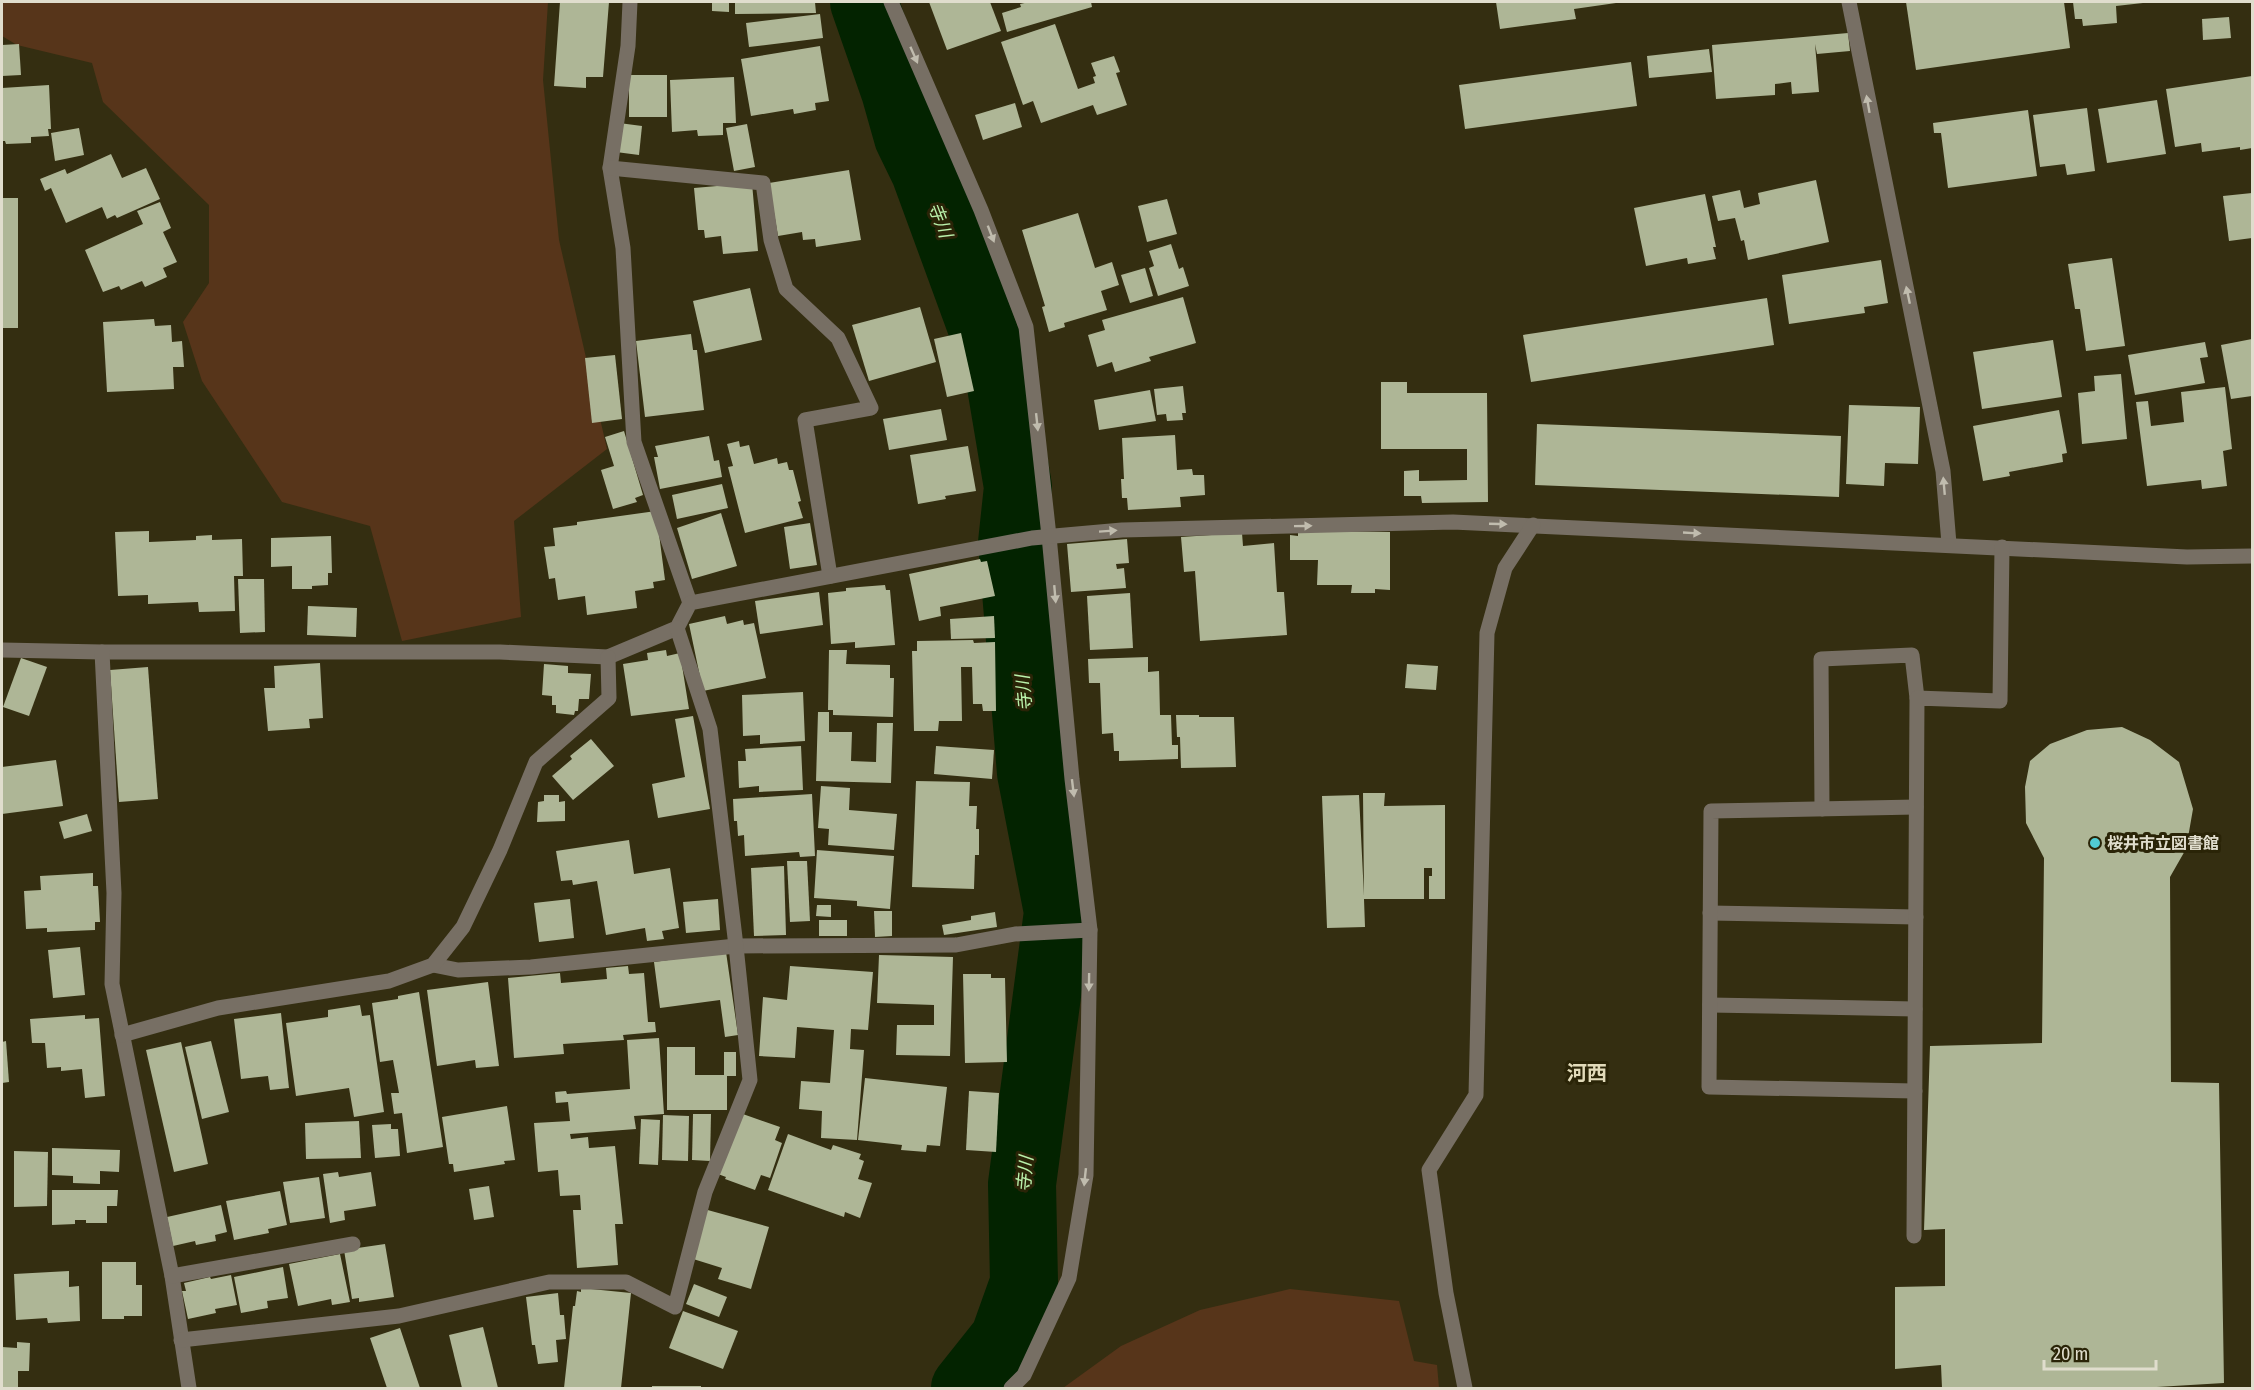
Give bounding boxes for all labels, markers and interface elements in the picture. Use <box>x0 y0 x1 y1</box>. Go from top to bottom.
one-way arrow <box>909 47 919 65</box>
one-way arrow <box>1864 94 1873 113</box>
water label: 寺川 <box>923 199 957 243</box>
one-way arrow <box>986 226 996 244</box>
one-way arrow <box>1903 285 1912 304</box>
one-way arrow <box>1032 413 1042 432</box>
one-way arrow <box>1939 477 1949 496</box>
one-way arrow <box>1488 519 1507 528</box>
one-way arrow <box>1293 521 1312 530</box>
one-way arrow <box>1098 526 1117 536</box>
one-way arrow <box>1683 528 1702 537</box>
one-way arrow <box>1050 584 1060 603</box>
water label: 寺川 <box>1011 672 1037 712</box>
one-way arrow <box>1068 779 1078 798</box>
place label: 桜井市立図書館 <box>2107 834 2219 853</box>
marker: 桜井市立図書館 <box>2088 836 2102 850</box>
one-way arrow <box>1084 972 1094 991</box>
district label: 河西 <box>1567 1061 1607 1085</box>
water label: 寺川 <box>1012 1153 1038 1193</box>
one-way arrow <box>1080 1167 1090 1186</box>
scale bar <box>2044 1333 2156 1371</box>
text: 20 m <box>2053 1343 2088 1365</box>

